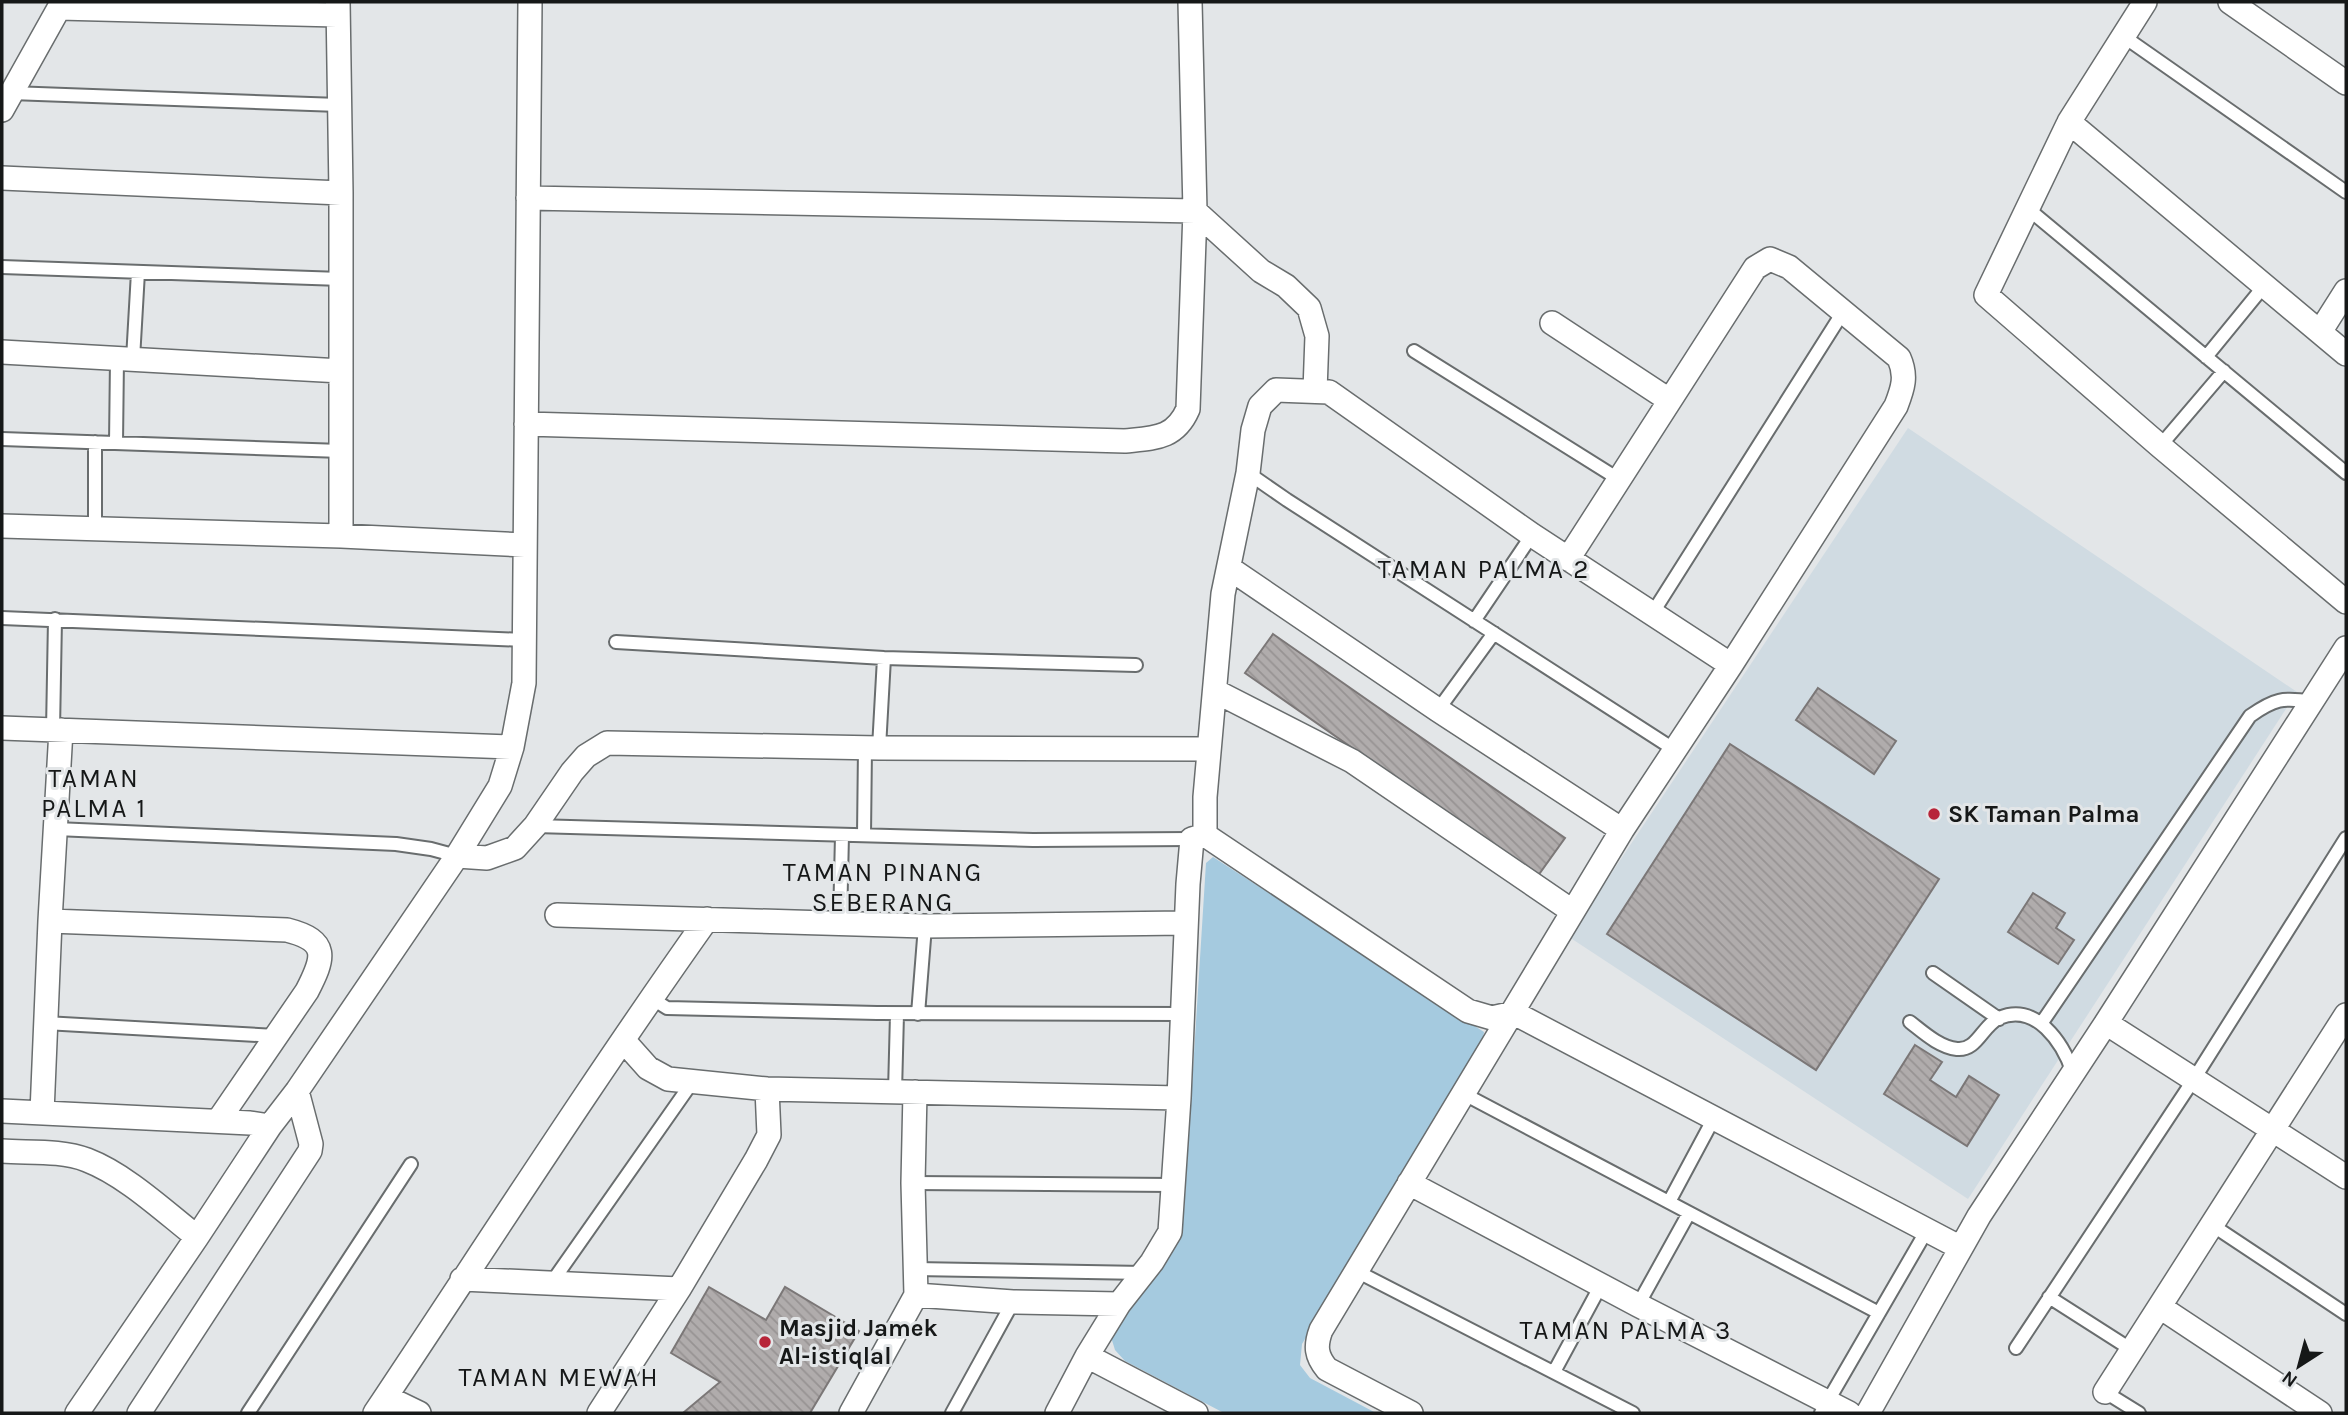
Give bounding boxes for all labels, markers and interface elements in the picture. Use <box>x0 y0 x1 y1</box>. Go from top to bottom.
district label: TAMAN PALMA 2 <box>1378 554 1590 585</box>
district label: TAMAN PALMA 1 <box>41 763 147 824</box>
place label: SK Taman Palma <box>1948 800 2140 828</box>
marker: SK Taman Palma <box>1926 806 1942 822</box>
district label: TAMAN PINANG SEBERANG <box>783 857 983 918</box>
place label: Masjid Jamek Al-istiqlal <box>779 1314 938 1370</box>
district label: TAMAN PALMA 3 <box>1520 1315 1732 1346</box>
north arrow <box>2264 1331 2334 1401</box>
marker: Masjid Jamek Al-istiqlal <box>757 1334 773 1350</box>
district label: TAMAN MEWAH <box>458 1362 660 1393</box>
text: N <box>2278 1366 2302 1392</box>

